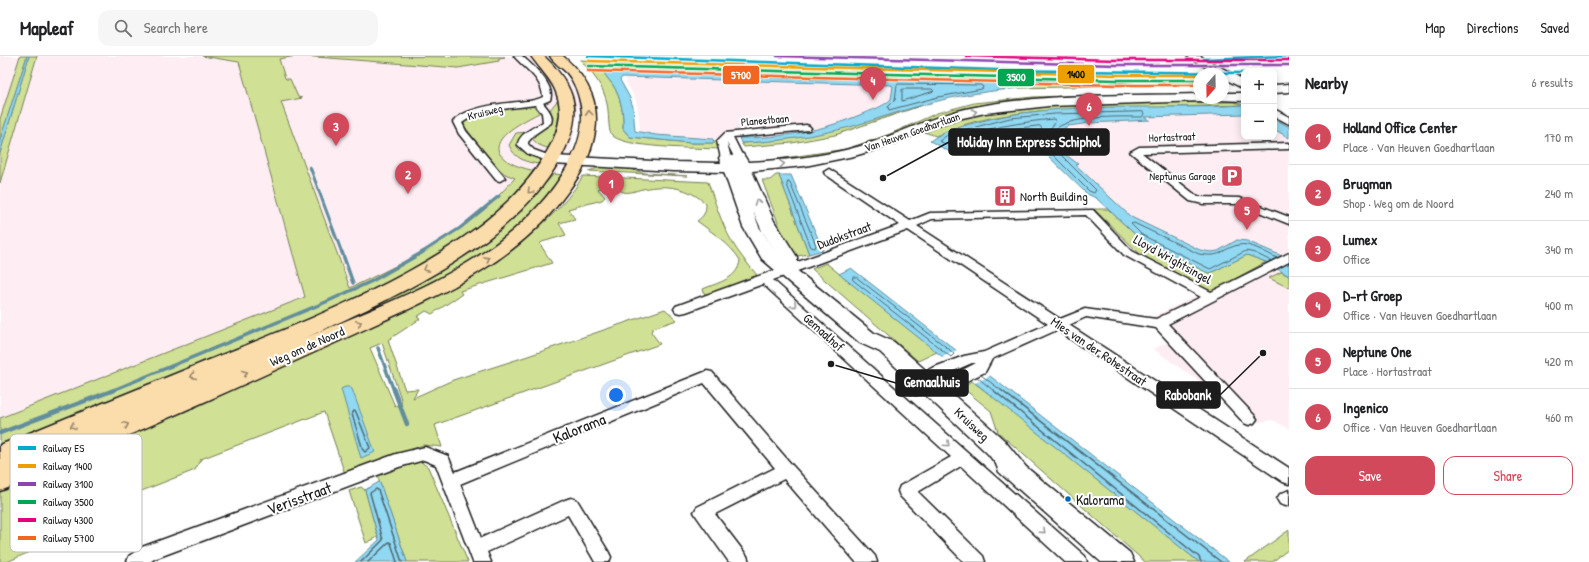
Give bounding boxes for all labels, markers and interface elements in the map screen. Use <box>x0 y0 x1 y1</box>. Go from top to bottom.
search box <box>98 10 378 46</box>
text: Mapleaf <box>20 15 74 41</box>
icon: search <box>112 17 134 39</box>
text: Search here <box>144 17 208 38</box>
text: Map <box>1425 18 1445 37</box>
text: Directions <box>1467 18 1518 37</box>
text: Saved <box>1540 18 1569 37</box>
line badge: 1400 <box>1057 64 1095 84</box>
line badge: 5700 <box>722 65 760 85</box>
pin: 4 <box>860 67 886 100</box>
text: 1400 <box>1067 67 1085 81</box>
text: 5700 <box>731 68 751 82</box>
line badge: 3500 <box>997 68 1035 87</box>
north arrow <box>1193 68 1229 104</box>
map controls <box>1241 68 1277 140</box>
button: + <box>1241 68 1277 104</box>
text: 3500 <box>1006 70 1026 84</box>
text: Nearby <box>1305 71 1348 94</box>
text: 6 results <box>1532 73 1573 91</box>
pin: 6 <box>1076 93 1102 126</box>
street label: Kruisweg <box>466 101 504 123</box>
button: − <box>1241 104 1277 140</box>
one-way arrow <box>971 108 977 116</box>
street label: Van Heuven Goedhartlaan <box>862 109 962 155</box>
one-way arrow <box>585 110 594 117</box>
street label: Planeetbaan <box>740 111 790 129</box>
pin: 3 <box>323 113 349 146</box>
text: Holland Office Center <box>1343 117 1457 138</box>
text: 1 <box>1316 128 1320 146</box>
text: 170 m <box>1544 128 1573 146</box>
callout: Holiday Inn Express Schiphol <box>949 129 1109 155</box>
street label: Hortastraat <box>1148 129 1196 145</box>
text: Holiday Inn Express Schiphol <box>957 132 1101 153</box>
text: Place · Van Heuven Goedhartlaan <box>1343 138 1495 156</box>
one-way arrow <box>779 160 785 169</box>
pin: 2 <box>395 161 421 194</box>
parking icon: Neptunus Garage <box>1219 163 1245 189</box>
place label: Neptunus Garage <box>1149 169 1217 183</box>
pin: 1 <box>598 170 624 203</box>
text: Brugman <box>1343 173 1392 194</box>
building icon: North Building <box>992 183 1018 209</box>
text: 2 <box>1315 184 1321 202</box>
text: 240 m <box>1544 184 1573 202</box>
one-way arrow <box>527 186 535 194</box>
place label: North Building <box>1020 187 1088 205</box>
text: Shop · Weg om de Noord <box>1343 194 1454 212</box>
pin: 5 <box>1234 197 1260 230</box>
one-way arrow <box>753 198 761 205</box>
street label: Dudokstraat <box>815 217 874 253</box>
text: Lumex <box>1343 229 1377 250</box>
street label: Lloyd Wrightsingel <box>1131 230 1216 288</box>
text: 3 <box>1315 240 1321 258</box>
text: 340 m <box>1545 240 1573 258</box>
text: Office <box>1343 250 1370 268</box>
one-way arrow <box>483 256 490 263</box>
one-way arrow <box>423 264 430 271</box>
text: D-rt Groep <box>1343 285 1402 306</box>
text: 4 <box>1316 296 1320 314</box>
text: 400 m <box>1545 296 1573 314</box>
one-way arrow <box>789 300 796 307</box>
text: Office · Van Heuven Goedhartlaan <box>1343 306 1497 324</box>
street label: Gemaalhof <box>800 309 849 355</box>
street label: Mies van der Rohestraat <box>1047 312 1151 390</box>
one-way arrow <box>355 320 363 328</box>
street label: Weg om de Noord <box>267 322 347 370</box>
text: Neptune One <box>1343 341 1412 362</box>
text: 5 <box>1315 352 1321 370</box>
text: 420 m <box>1544 352 1573 370</box>
text: Place · Hortastraat <box>1343 362 1432 380</box>
one-way arrow <box>242 370 249 378</box>
callout: Gemaalhuis <box>896 370 968 396</box>
one-way arrow <box>190 371 198 379</box>
text: Gemaalhuis <box>904 372 961 391</box>
callout: Rabobank <box>1157 382 1220 408</box>
your location <box>606 385 626 405</box>
text: Rabobank <box>1165 385 1212 404</box>
text: Ingenico <box>1343 397 1388 418</box>
street label: Kruisweg <box>951 403 994 445</box>
street label: Kalorama <box>549 408 609 448</box>
text: 6 <box>1315 408 1321 426</box>
text: 460 m <box>1545 408 1573 426</box>
text: Office · Van Heuven Goedhartlaan <box>1343 418 1497 436</box>
one-way arrow <box>70 422 77 430</box>
one-way arrow <box>121 422 129 430</box>
legend <box>10 434 142 552</box>
one-way arrow <box>942 439 950 447</box>
text: Railway ES <box>43 441 84 455</box>
button: Save <box>1305 456 1435 495</box>
button: Share <box>1443 456 1573 495</box>
text: Railway 1400 <box>43 459 92 473</box>
street label: Verisstraat <box>264 476 335 520</box>
text: Railway 3100 <box>43 477 93 491</box>
place label: Kalorama <box>1076 490 1125 509</box>
marker: Kalorama <box>1063 494 1073 504</box>
text: Railway 3500 <box>43 495 94 509</box>
text: Railway 4300 <box>43 513 93 527</box>
one-way arrow <box>1039 527 1046 534</box>
text: Railway 5700 <box>43 531 94 545</box>

